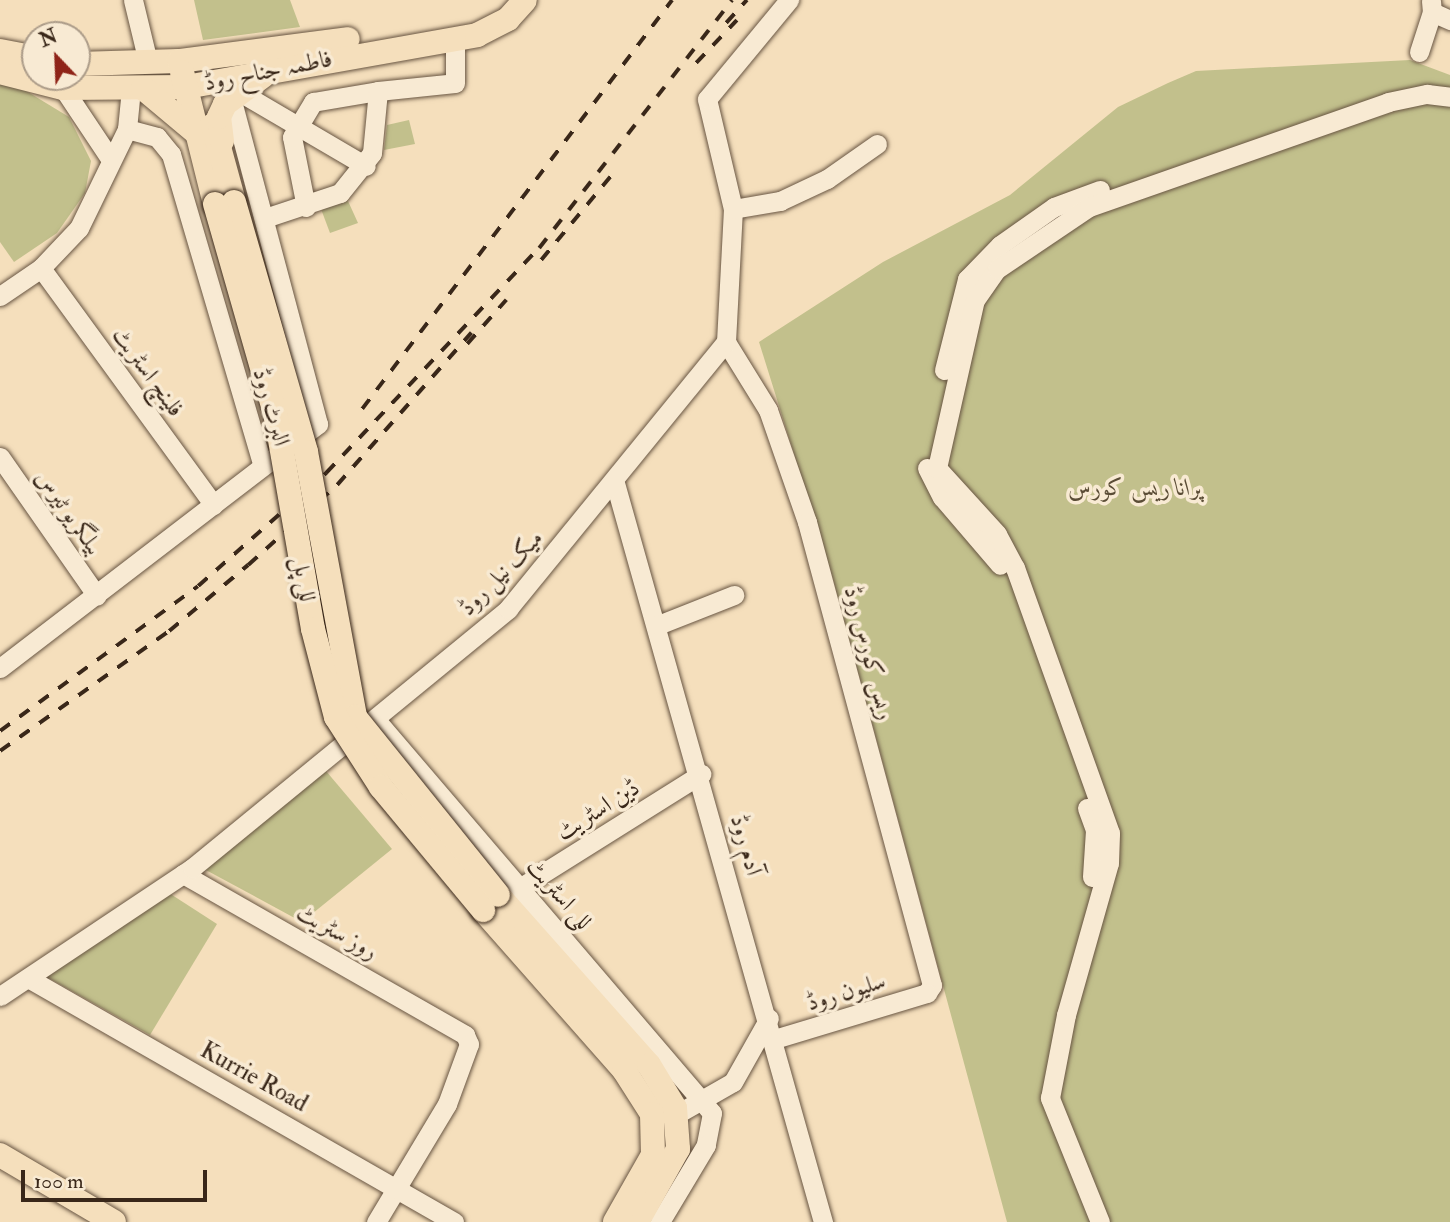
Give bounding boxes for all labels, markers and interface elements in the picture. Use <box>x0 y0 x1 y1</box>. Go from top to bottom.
north arrow <box>21 21 91 91</box>
text: N <box>36 24 61 53</box>
street label: فاطمہ جناح روڈ <box>201 44 335 98</box>
street label: فلینچ اسٹریٹ <box>106 322 190 422</box>
street label: البرٹ روڈ <box>246 365 296 449</box>
street label: بیلگریو ٹیرس <box>29 464 109 560</box>
park label: پرانا ریس کورس <box>1068 474 1202 502</box>
street label: میک نیل روڈ <box>453 524 549 622</box>
street label: للی پل <box>286 554 322 604</box>
street label: ریس کورس روڈ <box>837 583 901 723</box>
street label: ڈین اسٹریٹ <box>551 773 645 847</box>
street label: آدم روڈ <box>724 811 768 879</box>
street label: للی اسٹریٹ <box>520 853 598 935</box>
street label: روز سٹریٹ <box>291 898 383 966</box>
street label: سلیون روڈ <box>803 966 889 1018</box>
street label: Kurrie Road <box>195 1036 313 1118</box>
scale bar <box>24 1156 210 1200</box>
text: 100 m <box>34 1168 84 1195</box>

